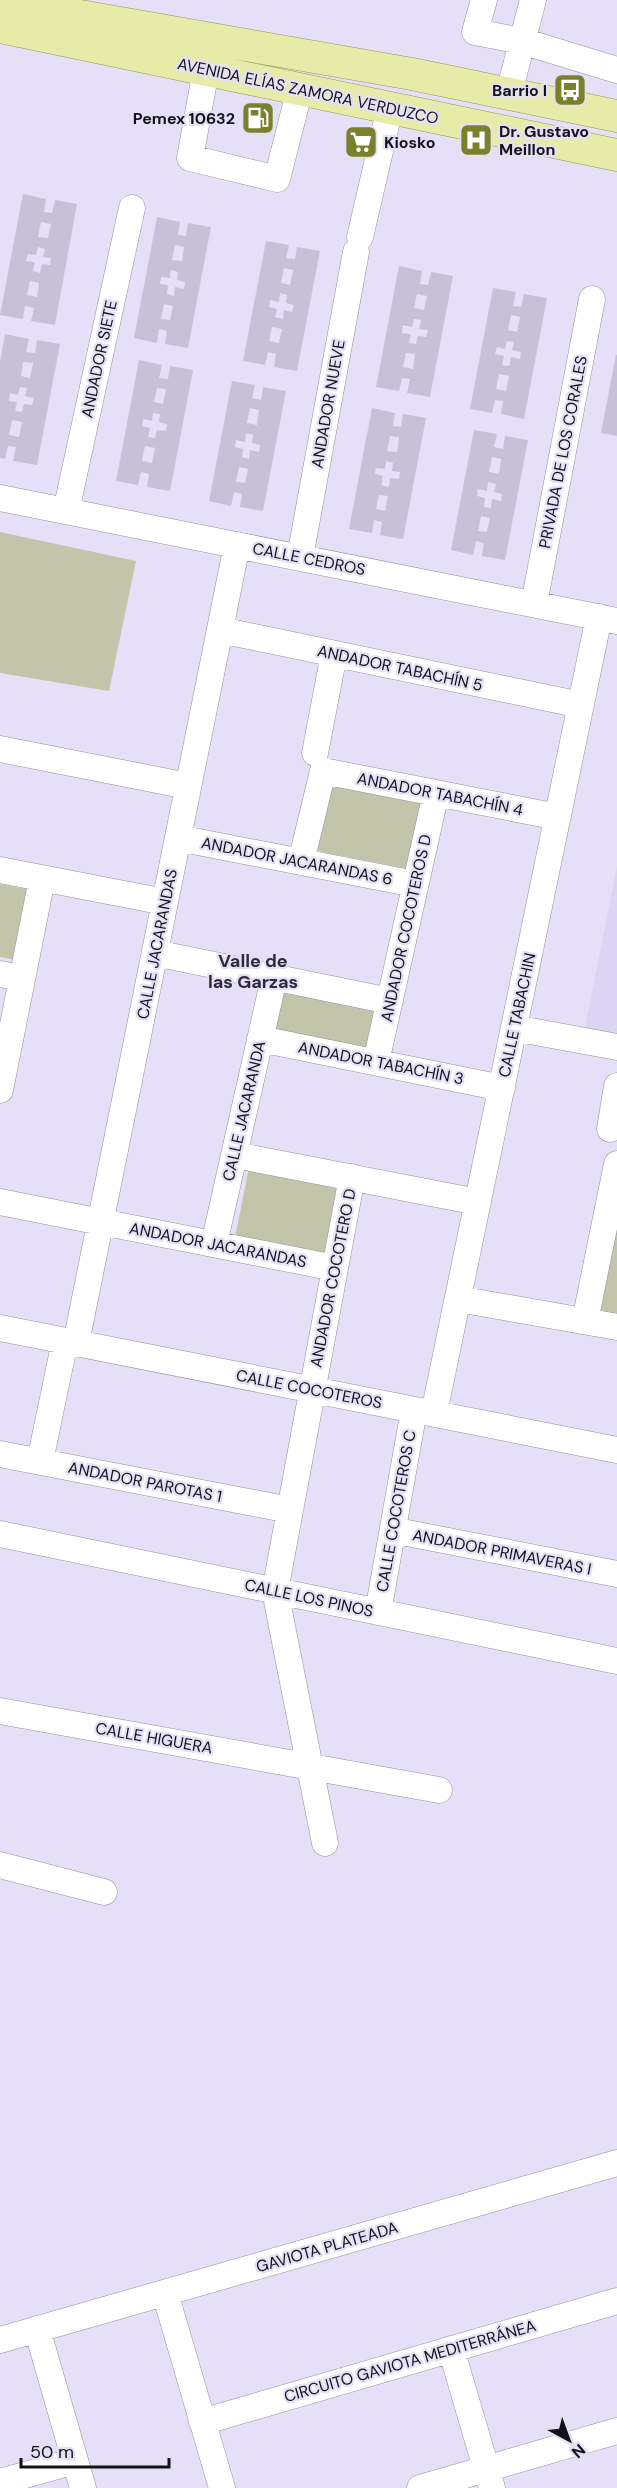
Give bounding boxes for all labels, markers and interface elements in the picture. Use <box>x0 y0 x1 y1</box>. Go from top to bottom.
street label: AVENIDA ELÍAS ZAMORA VERDUZCO <box>175 53 441 129</box>
bus stop icon: Barrio I <box>552 72 588 108</box>
place label: Barrio I <box>492 80 547 101</box>
fuel station icon: Pemex 10632 <box>240 100 276 136</box>
place label: Pemex 10632 <box>133 108 235 129</box>
place label: Dr. Gustavo Meillon <box>499 121 589 160</box>
hospital icon: Dr. Gustavo Meillon <box>458 122 494 158</box>
supermarket icon: Kiosko <box>343 124 379 160</box>
place label: Kiosko <box>384 132 435 153</box>
street label: ANDADOR SIETE <box>76 298 122 420</box>
street label: ANDADOR NUEVE <box>306 338 350 470</box>
street label: PRIVADA DE LOS CORALES <box>534 354 592 550</box>
street label: CALLE CEDROS <box>251 538 367 580</box>
street label: ANDADOR TABACHÍN 5 <box>315 640 485 696</box>
street label: ANDADOR TABACHÍN 4 <box>355 768 525 820</box>
street label: ANDADOR JACARANDAS 6 <box>199 832 395 890</box>
street label: ANDADOR COCOTEROS D <box>376 832 436 1024</box>
street label: CALLE JACARANDAS <box>132 867 182 1021</box>
district label: Valle de las Garzas <box>208 949 298 994</box>
street label: CALLE TABACHIN <box>494 951 540 1079</box>
street label: ANDADOR TABACHÍN 3 <box>296 1037 466 1089</box>
street label: CALLE JACARANDA <box>218 1038 270 1183</box>
street label: ANDADOR COCOTERO D <box>305 1187 361 1369</box>
street label: ANDADOR JACARANDAS <box>127 1217 309 1273</box>
street label: CALLE COCOTEROS <box>234 1365 384 1413</box>
street label: CALLE COCOTEROS C <box>371 1428 421 1594</box>
street label: ANDADOR PAROTAS 1 <box>66 1457 224 1507</box>
street label: ANDADOR PRIMAVERAS I <box>411 1524 593 1580</box>
street label: CALLE LOS PINOS <box>243 1574 375 1622</box>
street label: CALLE HIGUERA <box>94 1717 214 1759</box>
street label: GAVIOTA PLATEADA <box>254 2217 401 2277</box>
street label: CIRCUITO GAVIOTA MEDITERRÁNEA <box>282 2315 539 2407</box>
north arrow <box>539 2410 599 2470</box>
scale bar <box>21 2431 170 2469</box>
text: N <box>567 2439 590 2463</box>
text: 50 m <box>30 2440 74 2464</box>

